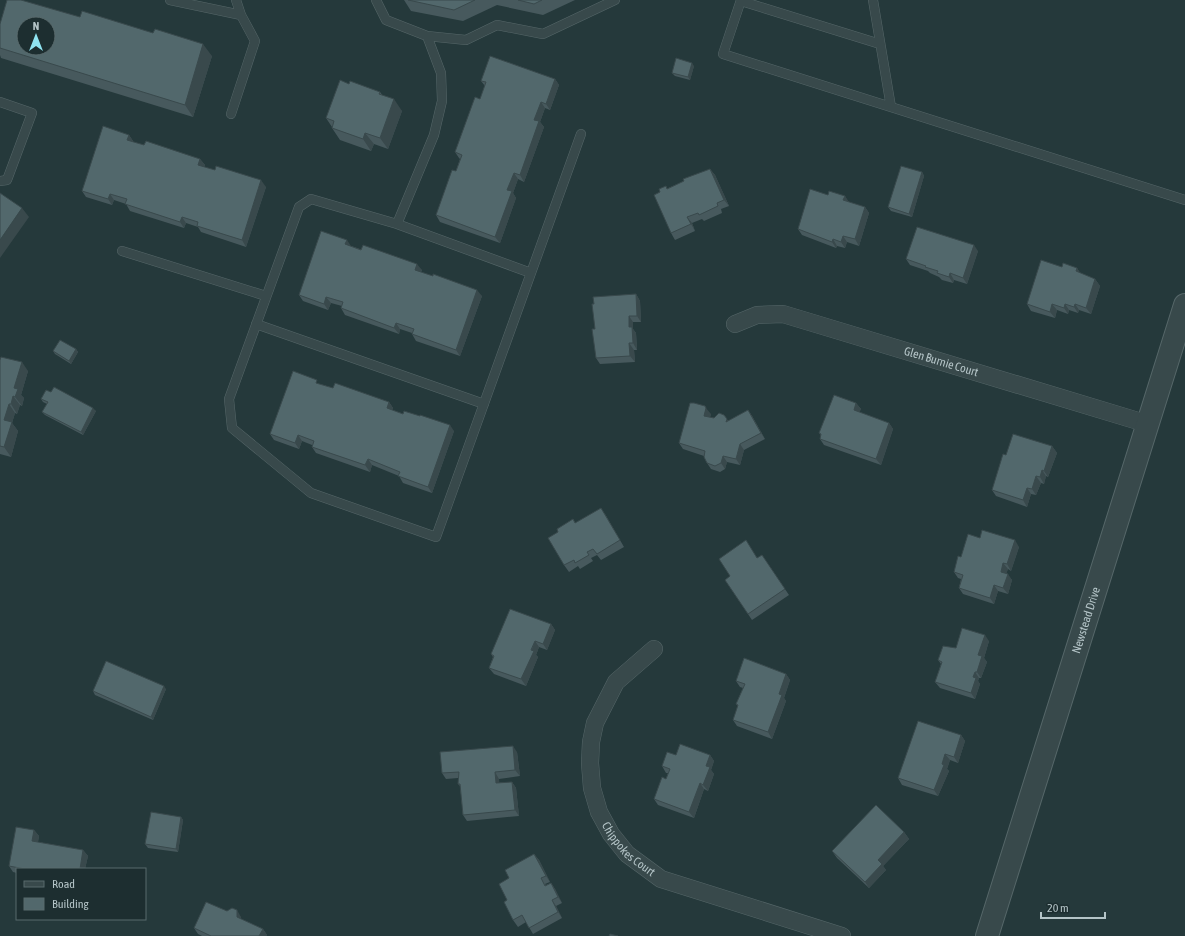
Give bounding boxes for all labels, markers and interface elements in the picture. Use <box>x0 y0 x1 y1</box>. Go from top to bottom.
north arrow <box>16 16 56 56</box>
text: N <box>33 20 39 32</box>
street label: Glen Burnie Court <box>902 344 981 380</box>
street label: Newstead Drive <box>1069 585 1103 655</box>
street label: Chippokes Court <box>599 820 658 880</box>
legend <box>16 868 146 920</box>
text: Road <box>52 877 75 891</box>
scale bar <box>1041 894 1105 920</box>
text: Building <box>52 897 90 911</box>
text: 20 m <box>1047 901 1069 915</box>

